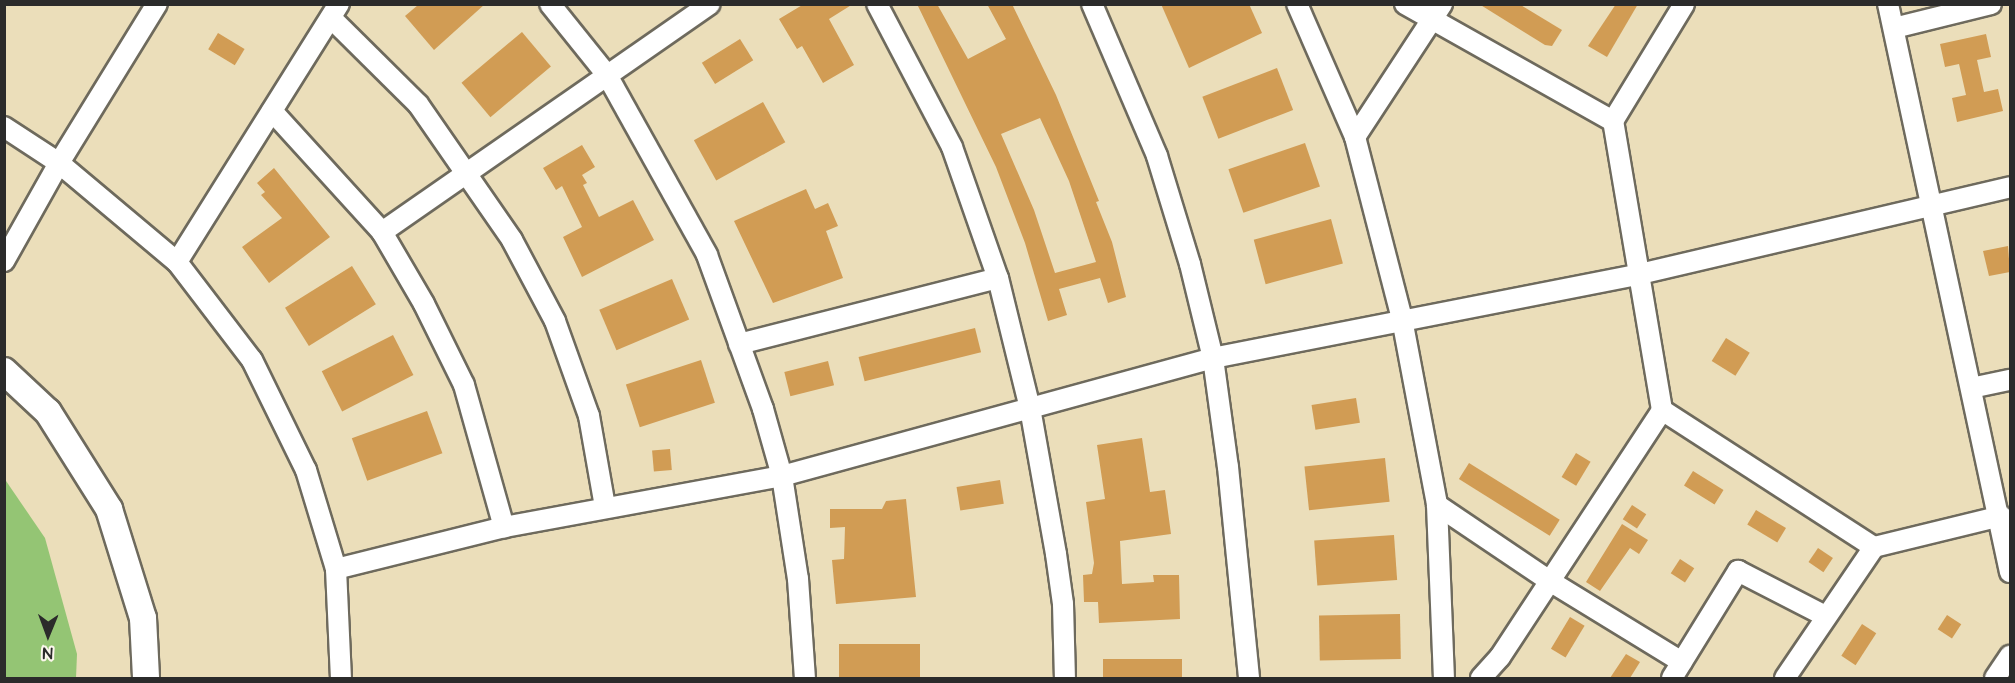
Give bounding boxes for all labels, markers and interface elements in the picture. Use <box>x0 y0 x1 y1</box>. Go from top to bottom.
north arrow <box>18 605 78 665</box>
text: N <box>42 642 53 664</box>

